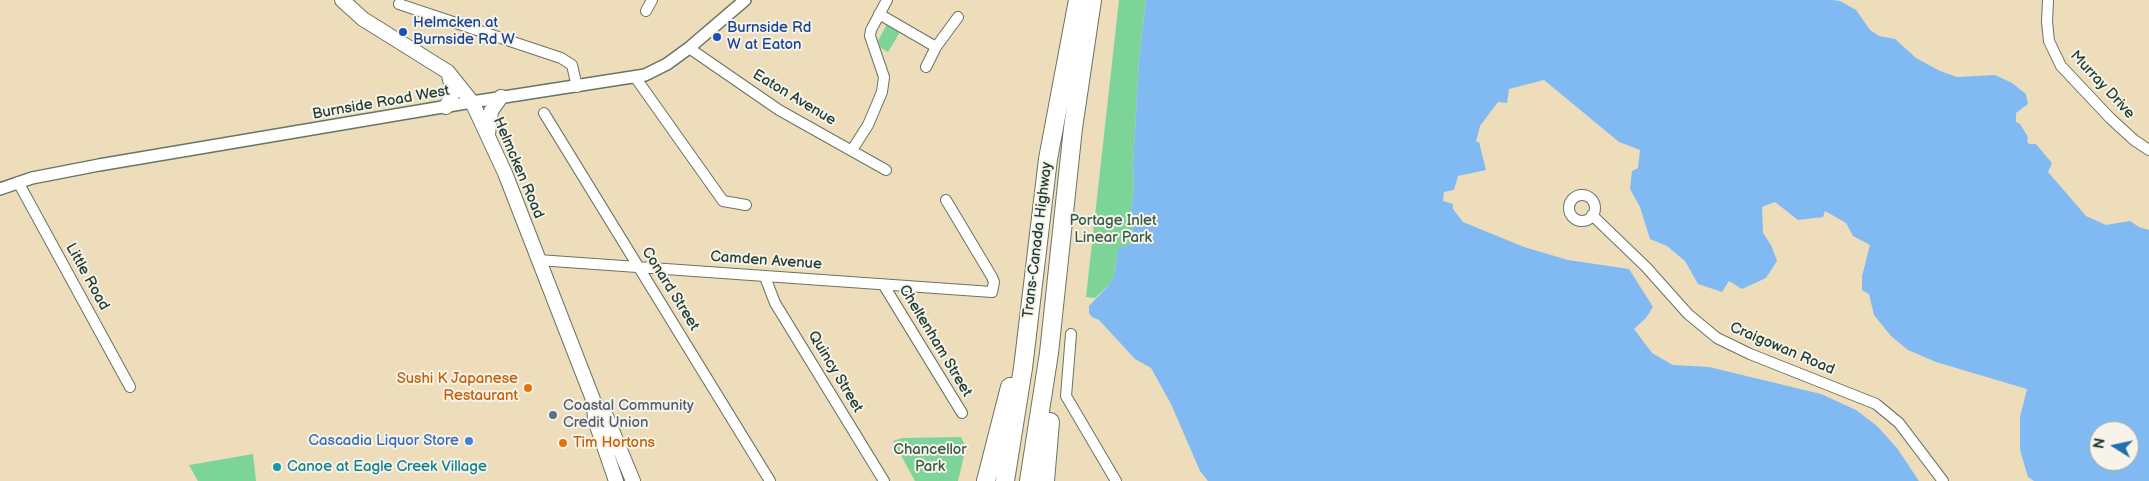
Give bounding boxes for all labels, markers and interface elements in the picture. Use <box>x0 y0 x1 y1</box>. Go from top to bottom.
place label: Helmcken at Burnside Rd W <box>413 14 515 49</box>
place label: Burnside Rd W at Eaton <box>727 19 811 54</box>
marker: Helmcken at Burnside Rd W <box>397 26 409 38</box>
marker: Burnside Rd W at Eaton <box>711 31 723 43</box>
street label: Murray Drive <box>2066 47 2138 123</box>
street label: Eaton Avenue <box>749 66 839 130</box>
street label: Burnside Road West <box>311 82 451 124</box>
street label: Helmcken Road <box>489 115 547 221</box>
street label: Trans-Canada Highway <box>1019 161 1057 319</box>
park label: Portage Inlet Linear Park <box>1069 212 1157 247</box>
street label: Little Road <box>61 240 113 314</box>
street label: Conard Street <box>637 244 703 334</box>
street label: Camden Avenue <box>710 248 822 274</box>
street label: Cheltenham Street <box>895 282 975 400</box>
street label: Craigowan Road <box>1727 319 1837 379</box>
street label: Quincy Street <box>804 328 866 416</box>
place label: Sushi K Japanese Restaurant <box>397 370 518 405</box>
marker: Sushi K Japanese Restaurant <box>522 382 534 394</box>
place label: Coastal Community Credit Union <box>563 397 694 432</box>
marker: Coastal Community Credit Union <box>547 409 559 421</box>
north arrow <box>2089 421 2139 471</box>
place label: Cascadia Liquor Store <box>308 432 459 450</box>
place label: Tim Hortons <box>573 434 655 452</box>
marker: Cascadia Liquor Store <box>463 435 475 447</box>
marker: Tim Hortons <box>557 437 569 449</box>
text: N <box>2090 437 2109 450</box>
park label: Chancellor Park <box>893 441 967 476</box>
place label: Canoe at Eagle Creek Village <box>287 458 487 476</box>
marker: Canoe at Eagle Creek Village <box>271 461 283 473</box>

